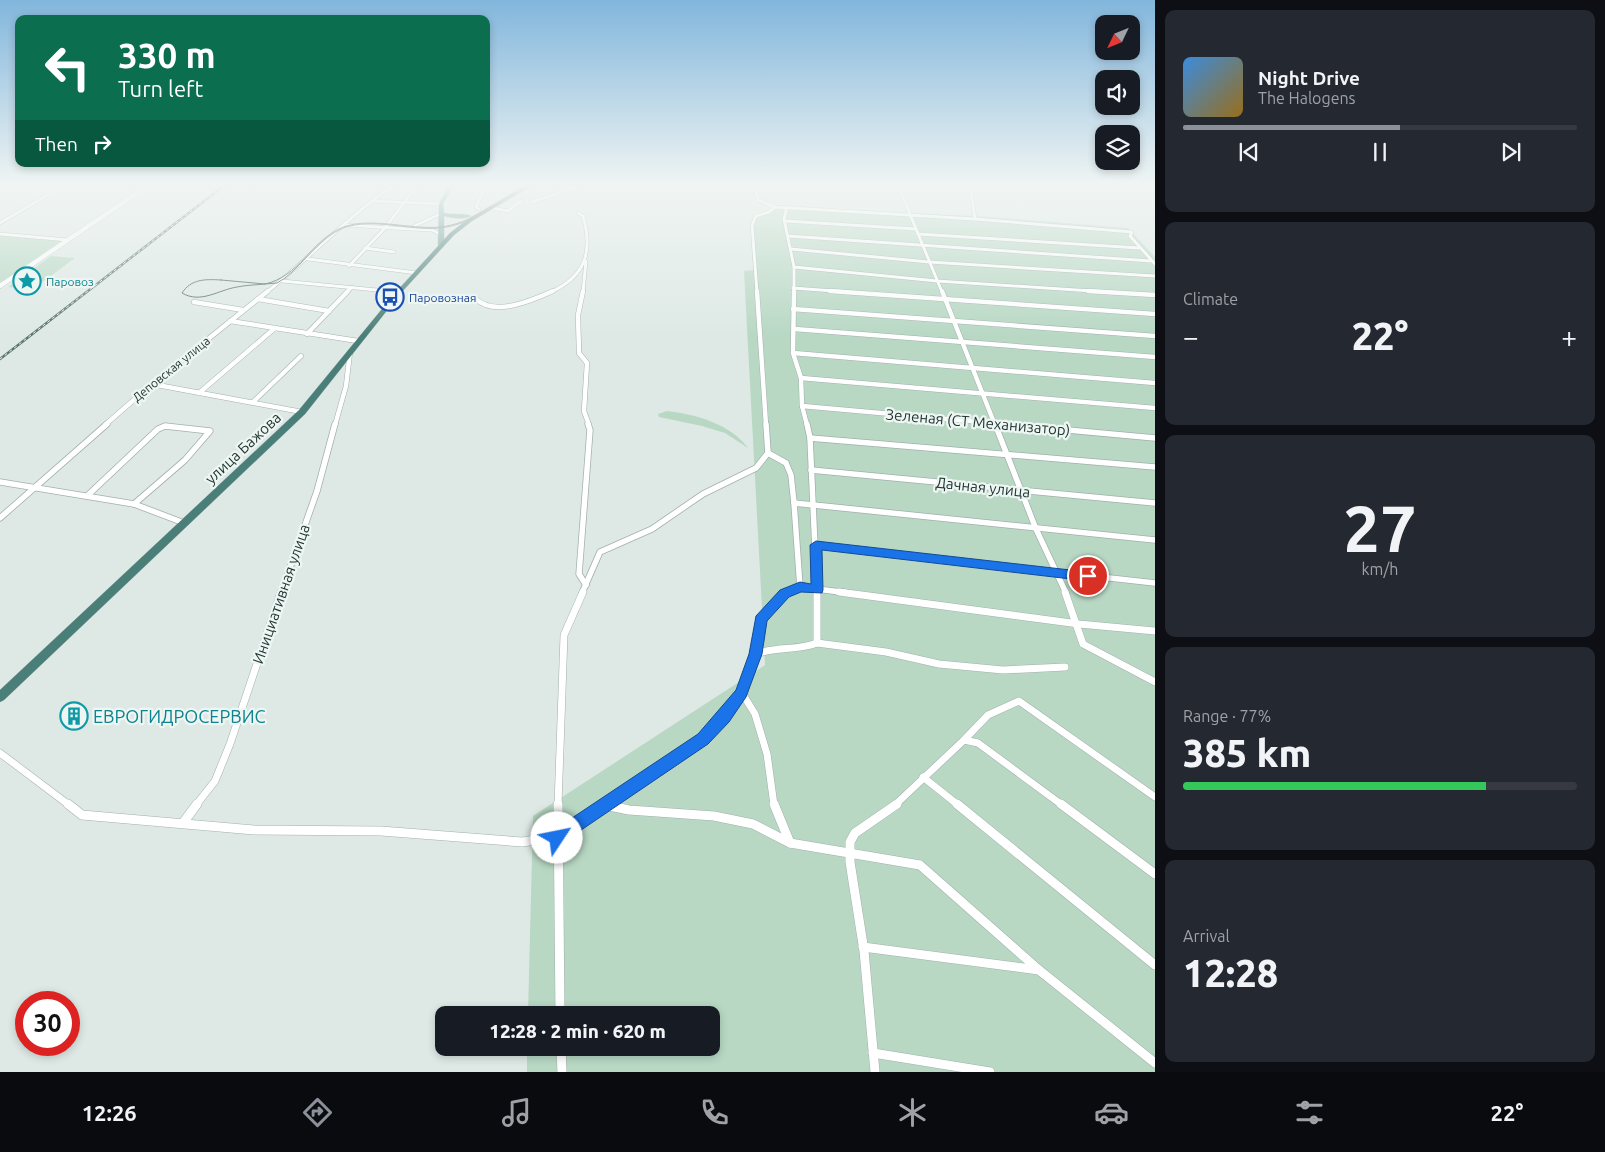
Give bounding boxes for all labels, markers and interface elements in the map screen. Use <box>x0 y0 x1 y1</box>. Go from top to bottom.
north arrow <box>1095 15 1140 60</box>
map controls <box>1095 15 1140 170</box>
icon: left <box>35 35 100 100</box>
text: 330 m <box>118 35 216 75</box>
text: Night Drive <box>1258 67 1360 89</box>
button: sound <box>1095 70 1140 115</box>
text: Turn left <box>118 76 203 101</box>
text: The Halogens <box>1258 89 1356 107</box>
button: layers <box>1095 125 1140 170</box>
icon: right <box>88 130 116 158</box>
text: Then <box>35 133 78 155</box>
icon: previous <box>1235 138 1263 166</box>
icon: pause <box>1366 138 1394 166</box>
icon: next <box>1497 138 1525 166</box>
place icon: Паровоз <box>12 266 42 296</box>
place label: Паровоз <box>46 275 94 288</box>
bus stop icon: Паровозная <box>375 282 405 312</box>
text: Climate <box>1183 290 1238 308</box>
place label: Паровозная <box>409 291 476 304</box>
text: 22° <box>1352 315 1408 357</box>
text: − <box>1183 321 1199 352</box>
text: + <box>1561 321 1577 352</box>
street label: Деповская улица <box>130 334 212 404</box>
street label: Зеленая (СТ Механизатор) <box>885 405 1071 439</box>
street label: улица Бажова <box>202 409 284 487</box>
street label: Дачная улица <box>935 474 1031 500</box>
text: 27 <box>1343 491 1417 564</box>
street label: Инициативная улица <box>249 522 313 666</box>
pin <box>1067 555 1109 597</box>
text: km/h <box>1362 560 1398 578</box>
icon: arrive <box>1074 562 1102 590</box>
building icon: ЕВРОГИДРОСЕРВИС <box>59 701 89 731</box>
place label: ЕВРОГИДРОСЕРВИС <box>93 706 266 726</box>
text: Range · 77% <box>1183 707 1271 725</box>
text: 385 km <box>1183 732 1311 774</box>
position arrow <box>530 811 582 863</box>
text: Arrival <box>1183 927 1230 945</box>
text: 12:28 <box>1183 952 1278 994</box>
speed limit sign: 30 <box>15 991 80 1056</box>
text: 12:28 · 2 min · 620 m <box>489 1020 666 1042</box>
icon: directions <box>300 1095 335 1130</box>
icon: music <box>499 1095 534 1130</box>
icon: phone <box>697 1095 732 1130</box>
icon: climate <box>895 1095 930 1130</box>
icon: car <box>1094 1095 1129 1130</box>
icon: filters <box>1292 1095 1327 1130</box>
text: 12:26 <box>82 1100 137 1125</box>
text: 22° <box>1491 1100 1523 1125</box>

